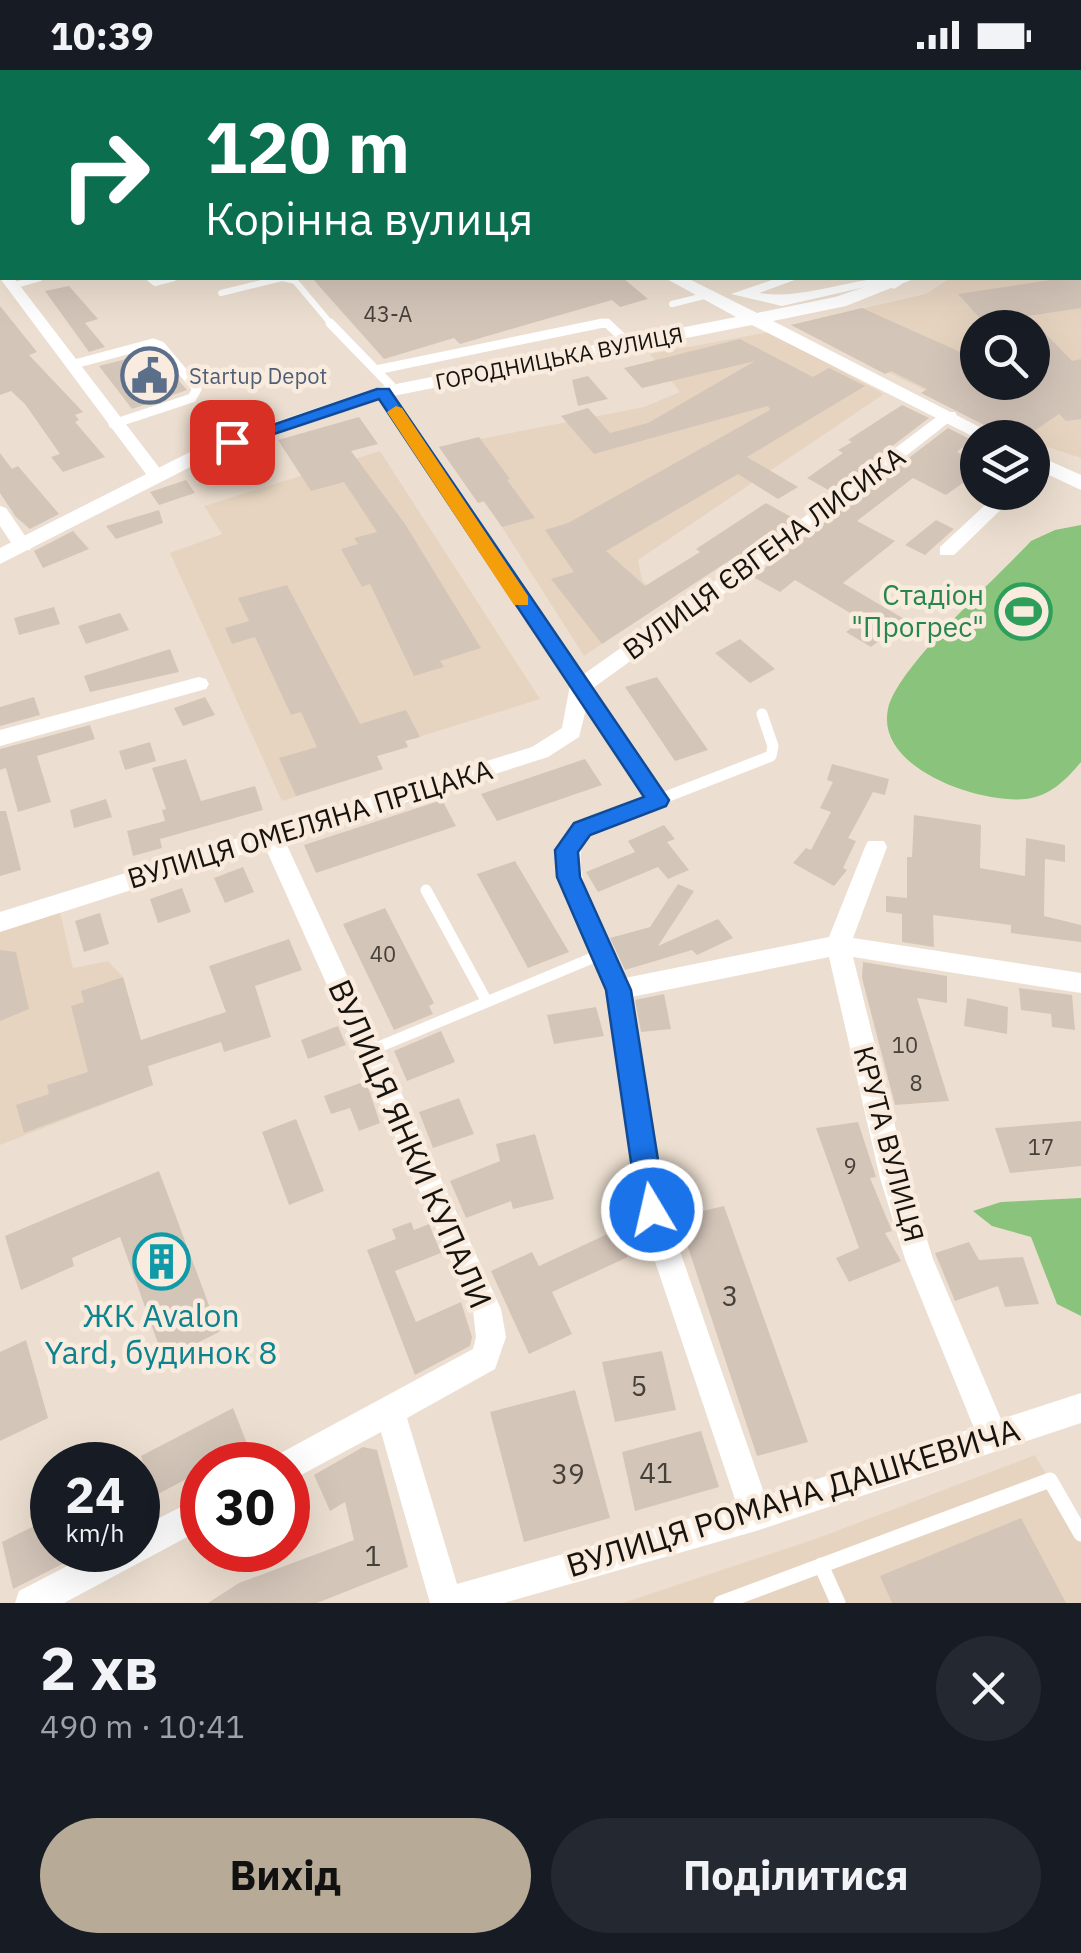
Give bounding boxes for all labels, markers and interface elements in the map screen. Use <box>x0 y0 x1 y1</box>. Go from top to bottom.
text: 10:39 <box>50 11 154 60</box>
text: 120 m <box>205 101 410 192</box>
icon: right <box>40 110 170 240</box>
text: Корінна вулиця <box>205 189 533 247</box>
house number: 43-А <box>364 299 412 328</box>
map controls <box>960 310 1050 510</box>
button: search <box>960 310 1050 400</box>
street label: ГОРОДНИЦЬКА ВУЛИЦЯ <box>433 319 685 396</box>
public building icon: Startup Depot <box>120 346 180 406</box>
place label: Startup Depot <box>189 361 327 390</box>
pin <box>190 400 275 485</box>
icon: arrive <box>205 415 260 470</box>
button: layers <box>960 420 1050 510</box>
street label: ВУЛИЦЯ ЄВГЕНА ЛИСИКА <box>615 438 912 668</box>
place label: Стадіон "Прогрес" <box>851 576 984 645</box>
sports icon: Стадіон "Прогрес" <box>993 581 1053 641</box>
street label: ВУЛИЦЯ ОМЕЛЯНА ПРІЦАКА <box>123 750 497 897</box>
house number: 40 <box>370 939 396 968</box>
street label: ВУЛИЦЯ ЯНКИ КУПАЛИ <box>319 973 502 1315</box>
house number: 10 <box>892 1030 918 1059</box>
street label: КРУТА ВУЛИЦЯ <box>846 1042 933 1246</box>
house number: 8 <box>909 1068 923 1097</box>
house number: 17 <box>1028 1132 1054 1161</box>
house number: 9 <box>843 1151 857 1180</box>
position arrow <box>600 1158 704 1262</box>
building icon: ЖК Avalon Yard, будинок 8 <box>131 1232 191 1292</box>
house number: 3 <box>722 1277 738 1314</box>
place label: ЖК Avalon Yard, будинок 8 <box>44 1294 278 1373</box>
house number: 5 <box>631 1367 647 1404</box>
street label: ВУЛИЦЯ РОМАНА ДАШКЕВИЧА <box>561 1408 1024 1586</box>
speed limit sign: 30 <box>180 1442 310 1572</box>
house number: 41 <box>639 1454 673 1491</box>
house number: 39 <box>551 1455 585 1492</box>
text: 24 <box>65 1462 125 1527</box>
text: km/h <box>66 1516 124 1549</box>
house number: 1 <box>365 1537 381 1574</box>
text: 2 хв <box>40 1628 158 1707</box>
button: close <box>936 1636 1041 1741</box>
text: 490 m · 10:41 <box>40 1705 245 1747</box>
button: Вихід <box>40 1818 531 1933</box>
button: Поділитися <box>551 1818 1041 1933</box>

